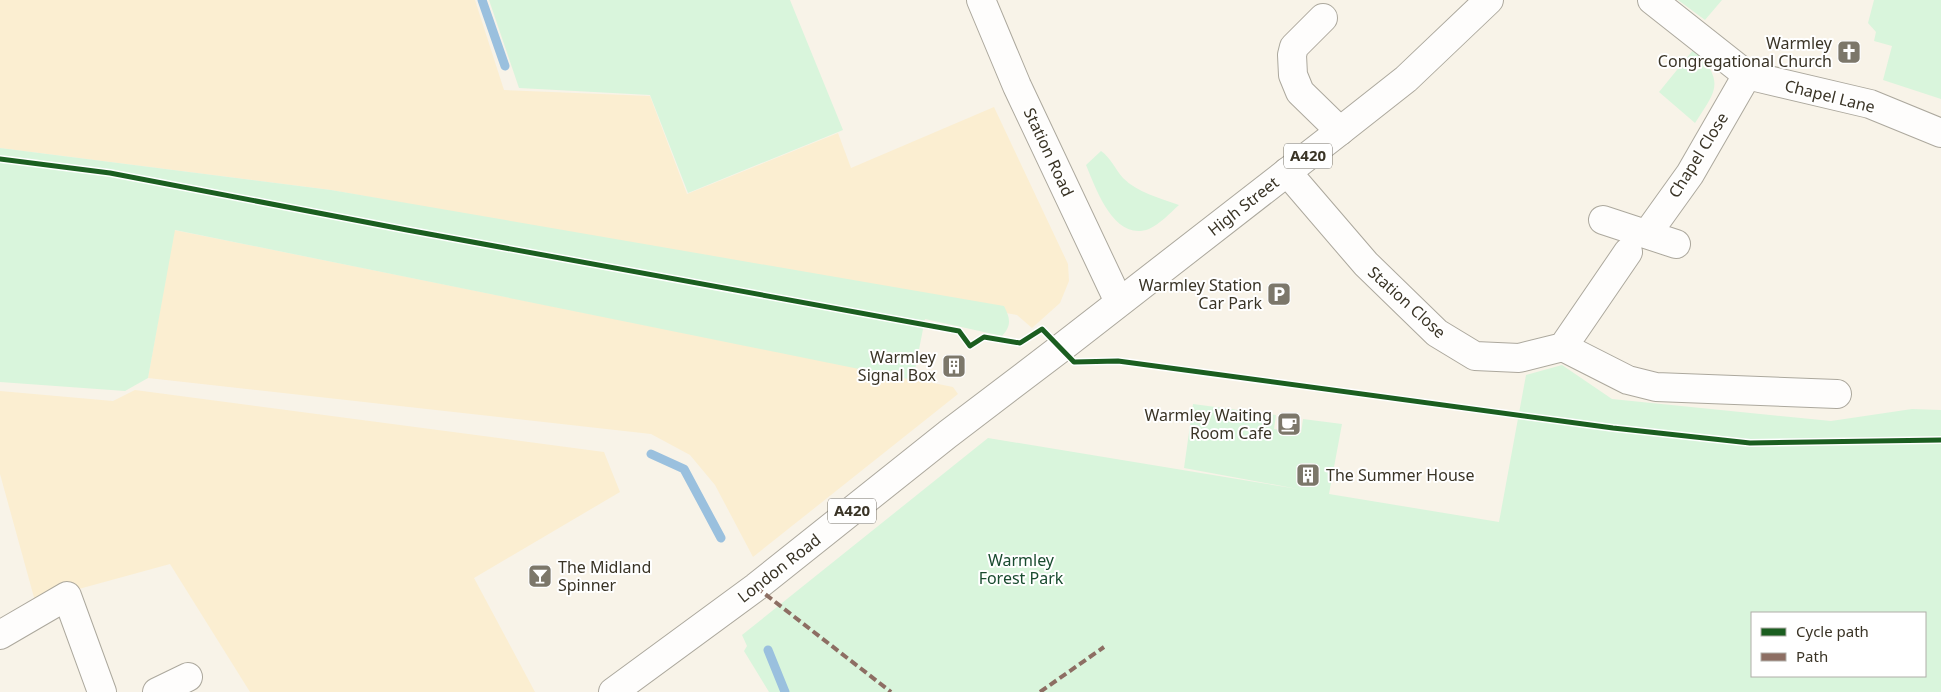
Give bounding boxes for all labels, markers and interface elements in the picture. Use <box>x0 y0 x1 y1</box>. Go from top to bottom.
place label: Warmley Congregational Church <box>1658 32 1833 72</box>
church icon: Warmley Congregational Church <box>1836 39 1862 65</box>
street label: Chapel Lane <box>1783 74 1877 118</box>
street label: Station Road <box>1019 104 1079 200</box>
street label: Chapel Close <box>1663 108 1733 202</box>
road number: A420 <box>1284 144 1332 168</box>
street label: High Street <box>1203 171 1283 241</box>
street label: Station Close <box>1363 261 1451 343</box>
place label: Warmley Station Car Park <box>1139 274 1262 314</box>
parking icon: Warmley Station Car Park <box>1266 281 1292 307</box>
place label: Warmley Signal Box <box>858 346 937 386</box>
building icon: Warmley Signal Box <box>941 353 967 379</box>
place label: Warmley Waiting Room Cafe <box>1144 404 1272 444</box>
cafe icon: Warmley Waiting Room Cafe <box>1276 411 1302 437</box>
building icon: The Summer House <box>1295 462 1321 488</box>
place label: The Summer House <box>1326 464 1474 486</box>
road number: A420 <box>828 498 876 524</box>
street label: London Road <box>733 529 825 607</box>
park label: Warmley Forest Park <box>979 549 1064 589</box>
place label: The Midland Spinner <box>558 556 651 596</box>
bar icon: The Midland Spinner <box>527 563 553 589</box>
legend <box>1751 612 1926 677</box>
text: Cycle path <box>1796 621 1869 641</box>
text: Path <box>1796 646 1828 666</box>

